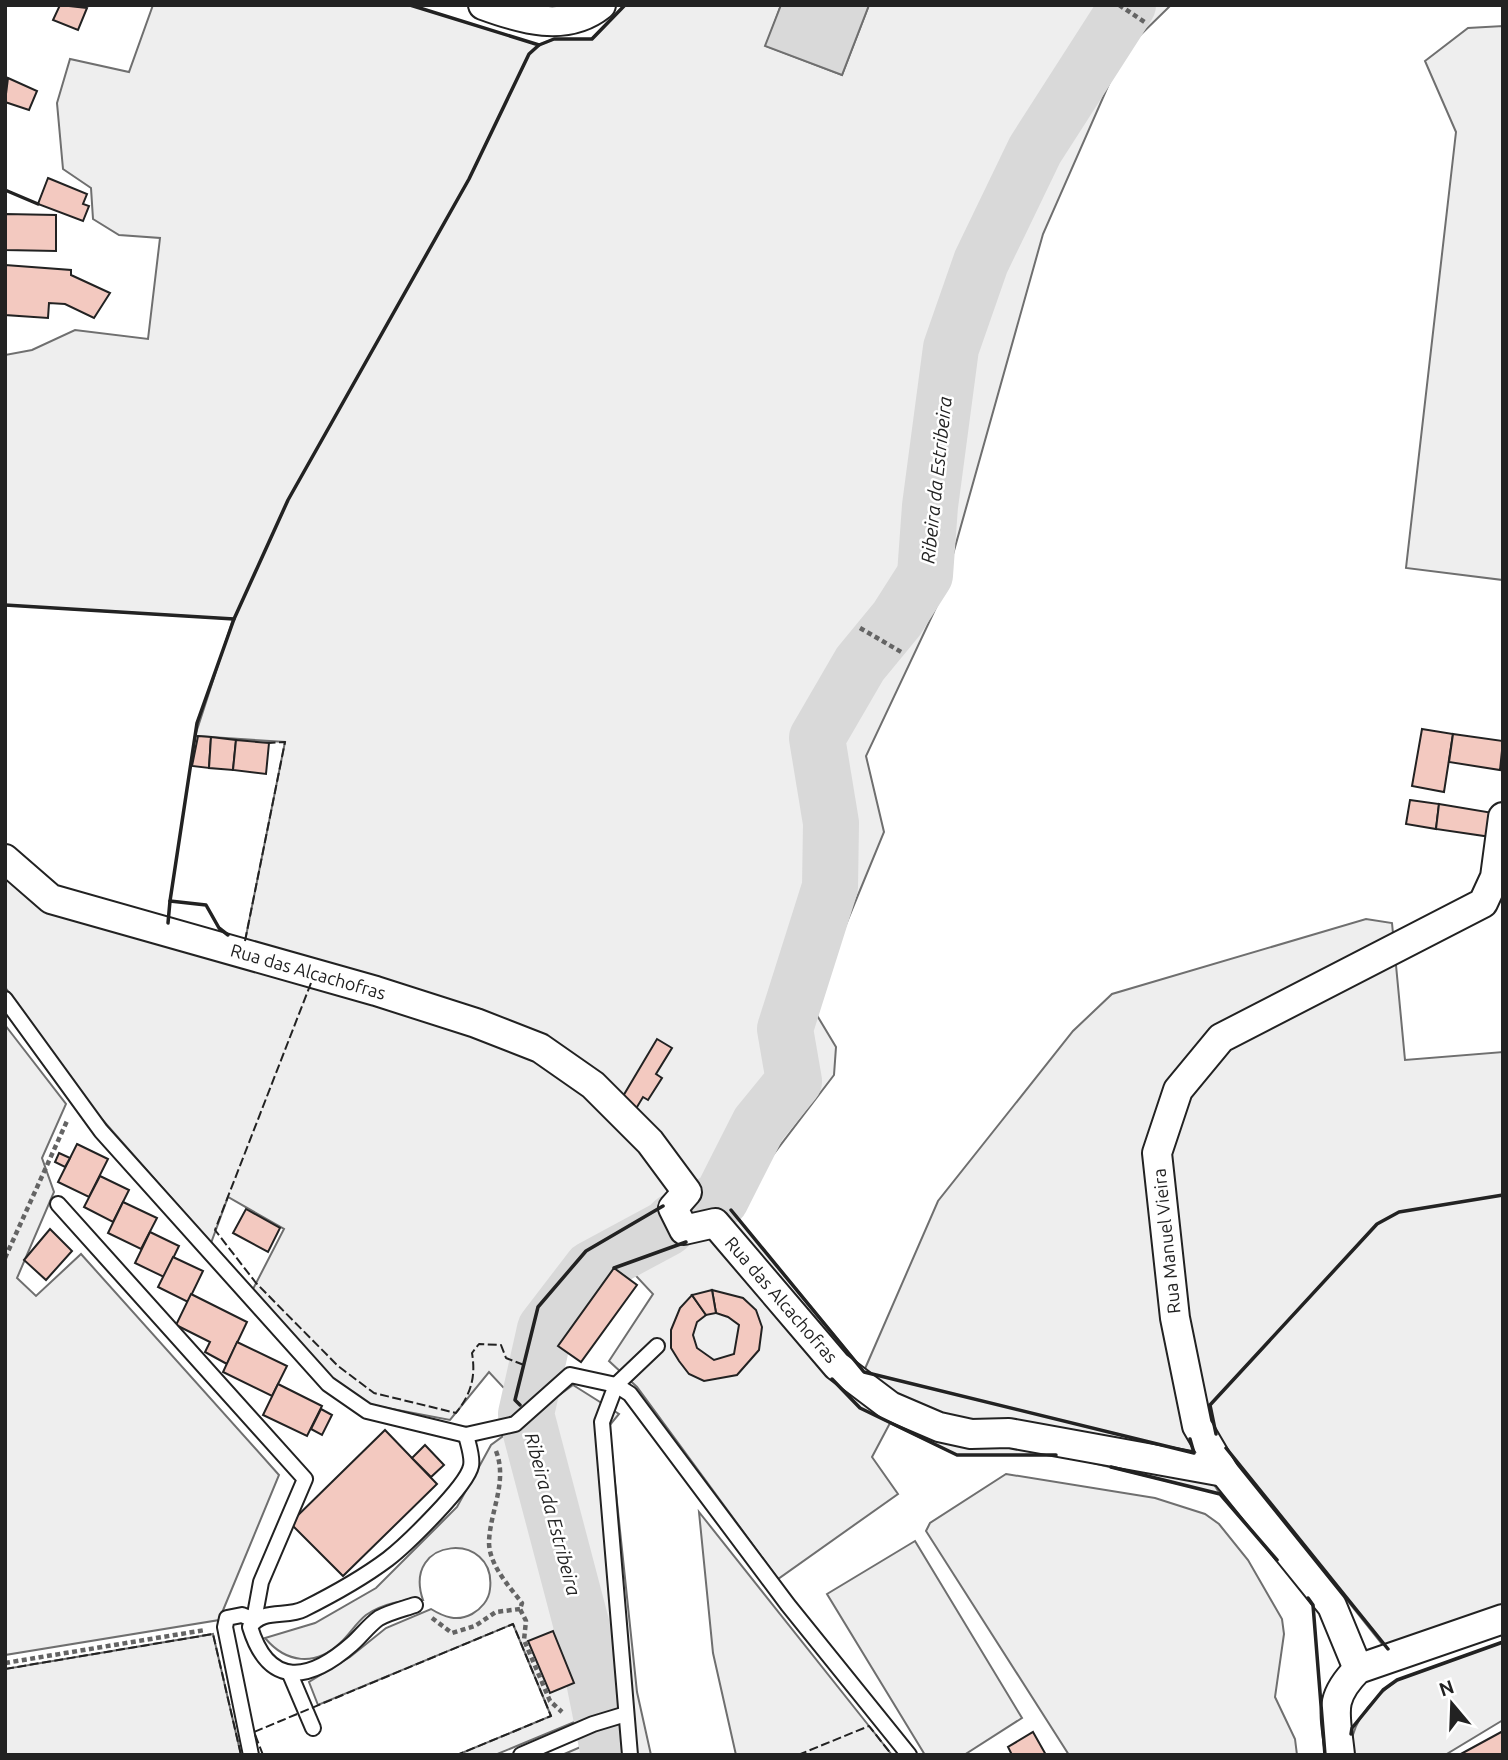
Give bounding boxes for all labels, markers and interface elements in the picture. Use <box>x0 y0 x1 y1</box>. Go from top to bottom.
water label: Ribeira da Estribeira <box>916 395 956 565</box>
street label: Rua das Alcachofras <box>228 939 388 1003</box>
street label: Rua Manuel Vieira <box>1148 1168 1184 1315</box>
street label: Rua das Alcachofras <box>722 1232 842 1367</box>
water label: Ribeira da Estribeira <box>521 1430 585 1598</box>
north arrow <box>1417 1669 1487 1739</box>
text: N <box>1436 1675 1457 1701</box>

